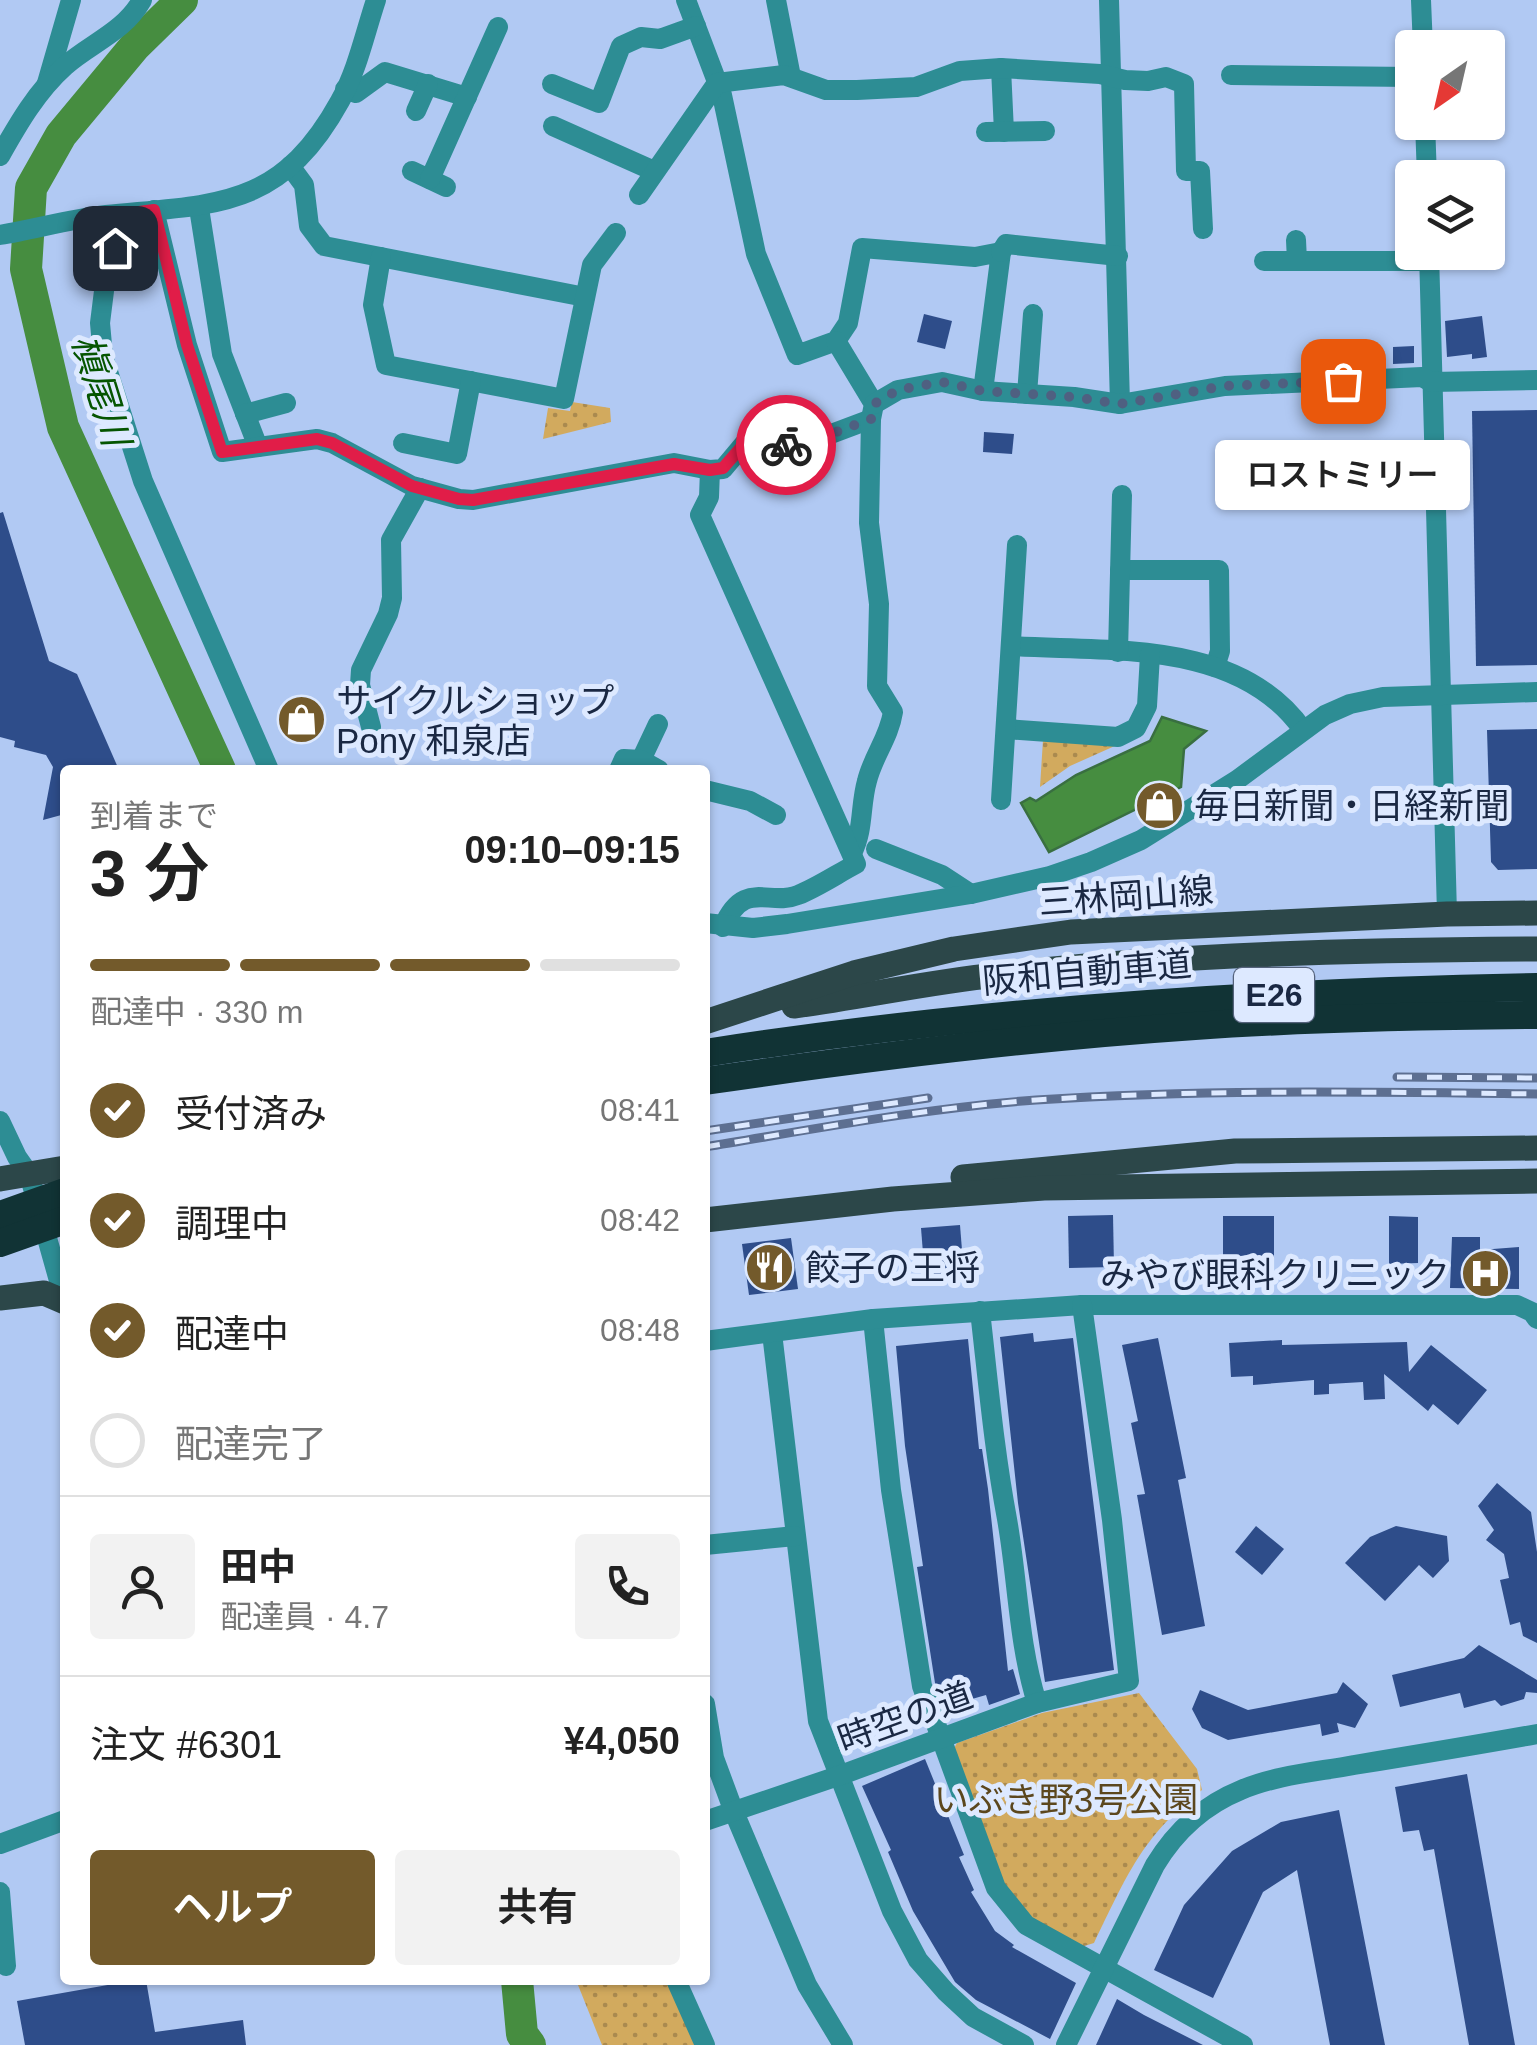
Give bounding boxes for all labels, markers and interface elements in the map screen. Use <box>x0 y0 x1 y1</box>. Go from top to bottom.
north arrow <box>1395 30 1505 140</box>
map controls <box>1395 30 1505 270</box>
button: layers <box>1395 160 1505 270</box>
pin <box>73 206 158 291</box>
icon: home <box>88 221 143 276</box>
water label: 槇尾川 <box>64 329 139 454</box>
pin <box>1301 339 1386 424</box>
icon: bag <box>1316 354 1371 409</box>
courier <box>736 395 836 495</box>
icon: bike <box>759 418 814 473</box>
callout: ロストミリー <box>1216 441 1470 511</box>
text: ロストミリー <box>1246 457 1439 493</box>
place label: サイクルショップ Pony 和泉店 <box>336 681 614 760</box>
shop icon: サイクルショップ Pony 和泉店 <box>275 694 327 746</box>
shop icon: 毎日新聞・日経新聞 <box>1133 779 1185 831</box>
place label: 毎日新聞・日経新聞 <box>1194 786 1509 825</box>
text: 到着まで <box>90 798 218 834</box>
text: 09:10–09:15 <box>464 829 680 871</box>
text: 3 分 <box>90 837 209 910</box>
street label: 三林岡山線 <box>1037 870 1215 922</box>
street label: 阪和自動車道 <box>981 943 1193 1001</box>
road number: E26 <box>1234 968 1314 1022</box>
text: 配達中 · 330 m <box>90 994 303 1030</box>
icon: check <box>90 1083 145 1138</box>
text: 08:41 <box>600 1092 680 1128</box>
text: 受付済み <box>175 1093 327 1135</box>
icon: check <box>90 1193 145 1248</box>
text: 08:42 <box>600 1202 680 1238</box>
text: 調理中 <box>175 1203 289 1245</box>
restaurant icon: 餃子の王将 <box>744 1241 796 1293</box>
place label: 餃子の王将 <box>805 1248 980 1287</box>
hospital icon: みやび眼科クリニック <box>1459 1248 1511 1300</box>
place label: みやび眼科クリニック <box>1100 1255 1450 1294</box>
icon: check <box>90 1303 145 1358</box>
text: 08:48 <box>600 1312 680 1348</box>
text: 配達中 <box>175 1313 289 1355</box>
text: 配達完了 <box>175 1423 327 1465</box>
button: person <box>90 1534 195 1639</box>
button: phone <box>575 1534 680 1639</box>
text: 田中 <box>220 1546 296 1588</box>
text: 配達員 · 4.7 <box>220 1599 389 1635</box>
street label: 時空の道 <box>833 1675 977 1759</box>
text: ¥4,050 <box>564 1720 680 1762</box>
text: 注文 #6301 <box>90 1724 282 1766</box>
park label: いぶき野3号公園 <box>934 1780 1198 1819</box>
button: ヘルプ <box>90 1850 375 1965</box>
button: 共有 <box>395 1850 680 1965</box>

